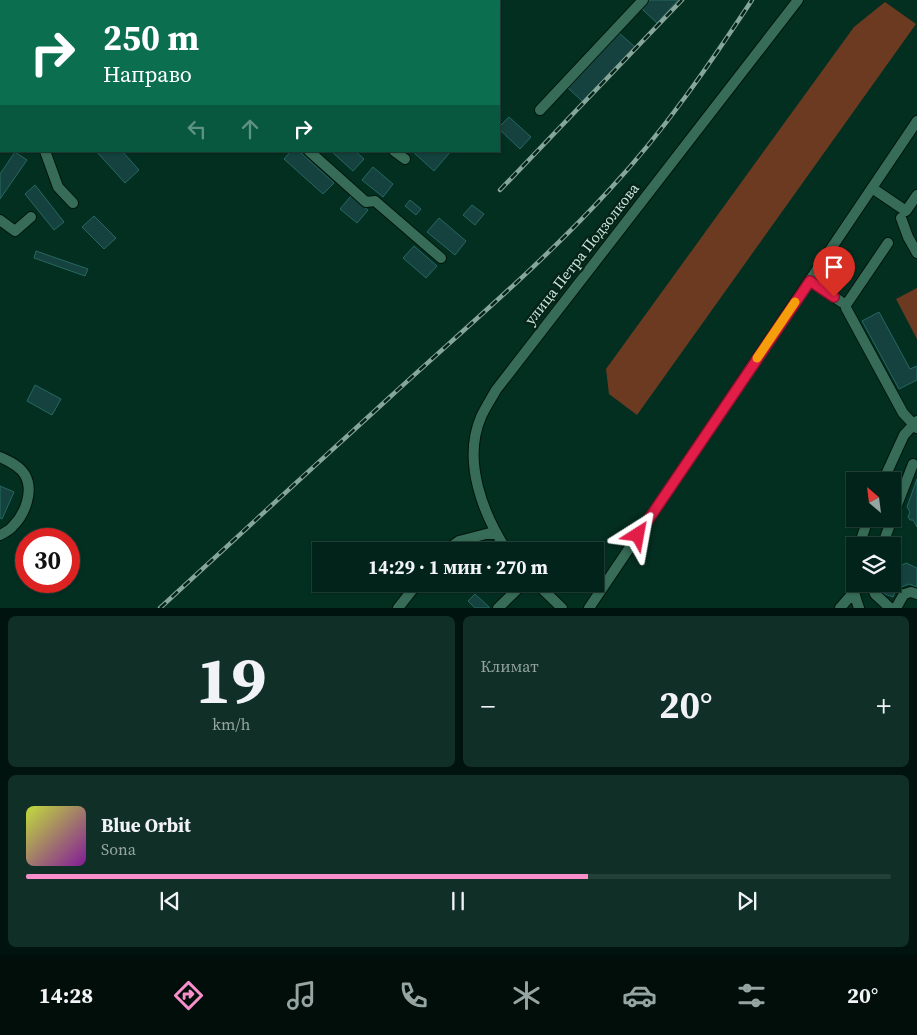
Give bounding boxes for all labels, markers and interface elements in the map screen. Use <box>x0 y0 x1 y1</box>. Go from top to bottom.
text: 250 m <box>103 14 199 62</box>
icon: right <box>20 20 85 85</box>
text: Направо <box>103 59 192 89</box>
icon: left <box>183 115 211 143</box>
icon: ahead <box>236 115 264 143</box>
icon: right <box>289 115 317 143</box>
street label: улица Петра Подзолкова <box>519 178 644 329</box>
pin <box>813 246 855 297</box>
icon: arrive <box>820 253 848 281</box>
north arrow <box>846 472 901 528</box>
map controls <box>846 472 901 592</box>
position arrow <box>611 508 663 560</box>
speed limit sign: 30 <box>15 528 80 593</box>
button: layers <box>846 537 901 592</box>
text: 14:29 · 1 мин · 270 m <box>368 554 548 580</box>
text: 19 <box>196 636 266 725</box>
text: Климат <box>481 655 539 677</box>
text: 20° <box>659 679 713 731</box>
text: − <box>481 687 495 725</box>
text: + <box>876 687 891 725</box>
text: km/h <box>212 713 250 735</box>
text: Blue Orbit <box>101 812 191 838</box>
text: Sona <box>101 838 136 860</box>
icon: previous <box>156 887 184 915</box>
icon: pause <box>444 887 472 915</box>
icon: next <box>733 887 761 915</box>
icon: directions <box>171 978 206 1013</box>
icon: music <box>284 978 319 1013</box>
icon: phone <box>396 978 431 1013</box>
icon: climate <box>509 978 544 1013</box>
icon: car <box>622 978 657 1013</box>
icon: filters <box>734 978 769 1013</box>
text: 14:28 <box>39 980 93 1010</box>
text: 20° <box>847 980 878 1010</box>

